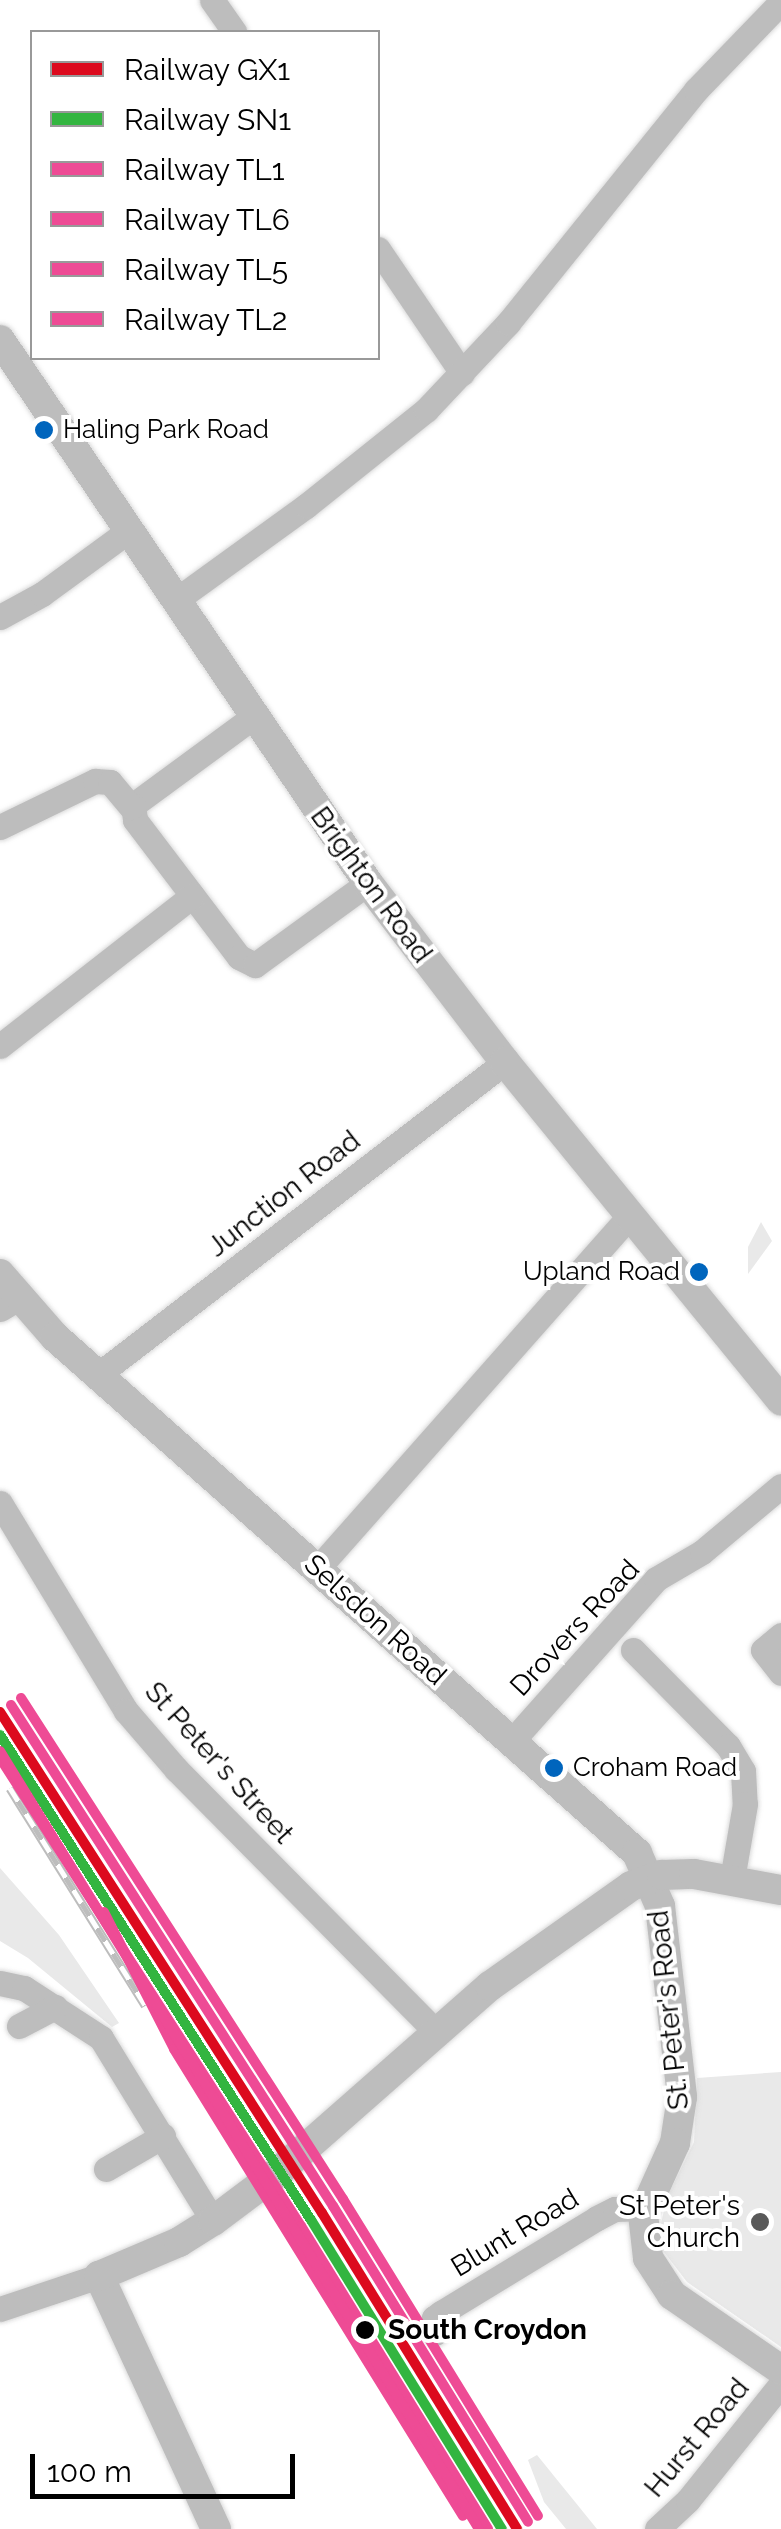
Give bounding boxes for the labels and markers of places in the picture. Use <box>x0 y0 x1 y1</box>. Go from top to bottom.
place label: Haling Park Road <box>63 414 269 446</box>
marker: Haling Park Road <box>34 420 54 440</box>
place label: Upland Road <box>523 1256 680 1288</box>
marker: Upland Road <box>689 1262 709 1282</box>
place label: Croham Road <box>573 1752 737 1784</box>
marker: Croham Road <box>544 1758 564 1778</box>
place label: St Peter's Church <box>619 2189 740 2255</box>
marker: St Peter's Church <box>749 2211 771 2233</box>
place label: South Croydon <box>388 2313 587 2347</box>
marker: South Croydon <box>352 2317 378 2343</box>

